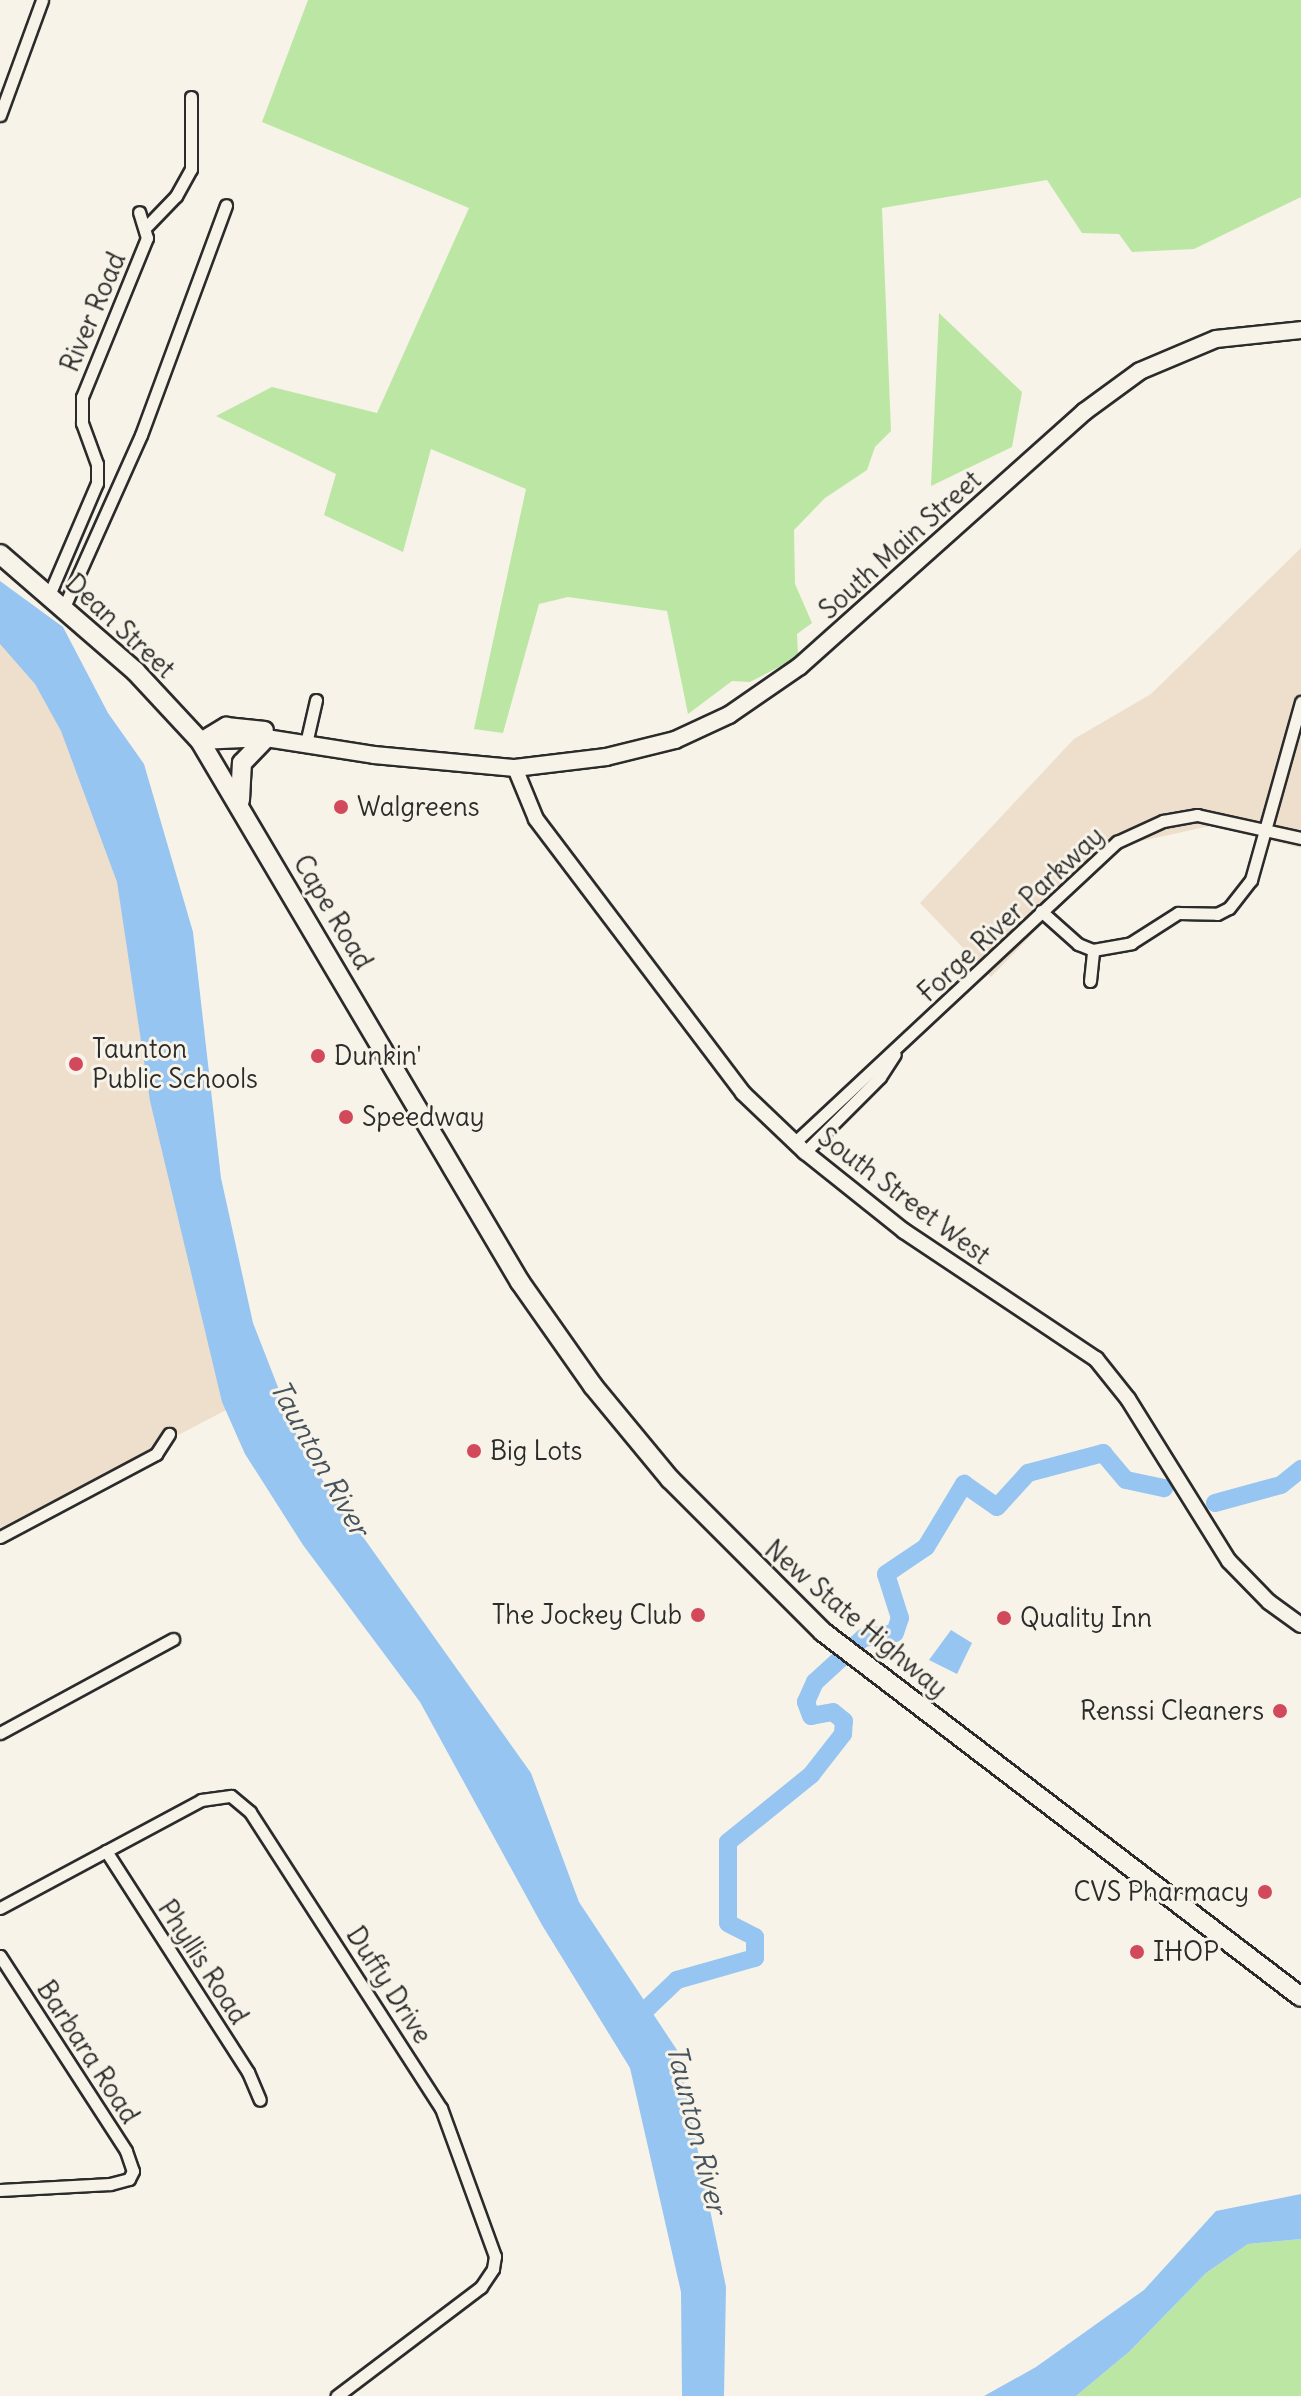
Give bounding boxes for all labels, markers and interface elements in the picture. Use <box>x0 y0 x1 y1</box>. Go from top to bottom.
street label: River Road <box>54 248 132 376</box>
street label: South Main Street <box>813 464 987 626</box>
street label: Dean Street <box>59 568 181 684</box>
place label: Walgreens <box>357 791 480 823</box>
marker: Walgreens <box>332 798 350 816</box>
street label: Forge River Parkway <box>912 820 1110 1008</box>
street label: Cape Road <box>287 849 379 975</box>
place label: Taunton Public Schools <box>92 1033 258 1094</box>
place label: Dunkin' <box>334 1040 421 1072</box>
marker: Dunkin' <box>309 1047 327 1065</box>
marker: Taunton Public Schools <box>67 1055 85 1073</box>
place label: Speedway <box>362 1101 485 1133</box>
marker: Speedway <box>337 1108 355 1126</box>
street label: South Street West <box>812 1121 996 1271</box>
water label: Taunton River <box>263 1374 377 1542</box>
place label: Big Lots <box>490 1435 582 1467</box>
marker: Big Lots <box>465 1442 483 1460</box>
street label: New State Highway <box>758 1534 954 1704</box>
place label: The Jockey Club <box>492 1599 682 1631</box>
place label: Quality Inn <box>1020 1602 1152 1634</box>
marker: The Jockey Club <box>689 1606 707 1624</box>
marker: Quality Inn <box>995 1609 1013 1627</box>
place label: Renssi Cleaners <box>1080 1695 1264 1727</box>
marker: Renssi Cleaners <box>1271 1702 1289 1720</box>
place label: CVS Pharmacy <box>1073 1876 1249 1908</box>
marker: CVS Pharmacy <box>1256 1883 1274 1901</box>
street label: Phyllis Road <box>151 1894 255 2030</box>
street label: Duffy Drive <box>340 1921 438 2049</box>
place label: IHOP <box>1153 1936 1219 1968</box>
marker: IHOP <box>1128 1943 1146 1961</box>
street label: Barbara Road <box>30 1975 146 2129</box>
water label: Taunton River <box>660 2041 734 2217</box>

